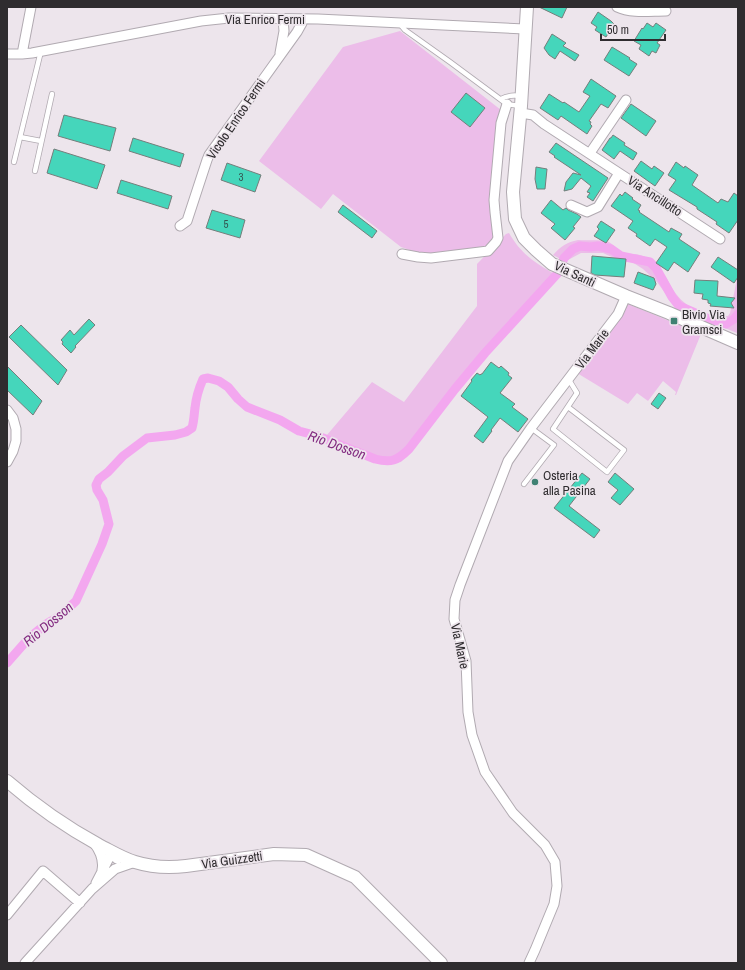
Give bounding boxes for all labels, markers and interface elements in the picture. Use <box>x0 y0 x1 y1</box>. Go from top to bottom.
street label: Via Enrico Fermi <box>225 11 305 28</box>
scale bar <box>601 16 665 42</box>
text: 50 m <box>607 22 629 38</box>
street label: Vicolo Enrico Fermi <box>203 75 269 163</box>
house number: 3 <box>238 170 244 184</box>
street label: Via Ancillotto <box>624 172 686 220</box>
house number: 5 <box>223 217 229 231</box>
street label: Via Santi <box>552 257 598 291</box>
place label: Bivio Via Gramsci <box>682 306 725 338</box>
marker: Bivio Via Gramsci <box>669 316 679 326</box>
street label: Via Marie <box>571 325 613 373</box>
water label: Rio Dosson <box>306 426 368 464</box>
place label: Osteria alla Pasina <box>543 467 596 499</box>
marker: Osteria alla Pasina <box>530 477 540 487</box>
water label: Rio Dosson <box>19 598 77 650</box>
street label: Via Marie <box>447 622 473 670</box>
street label: Via Guizzetti <box>200 847 264 873</box>

